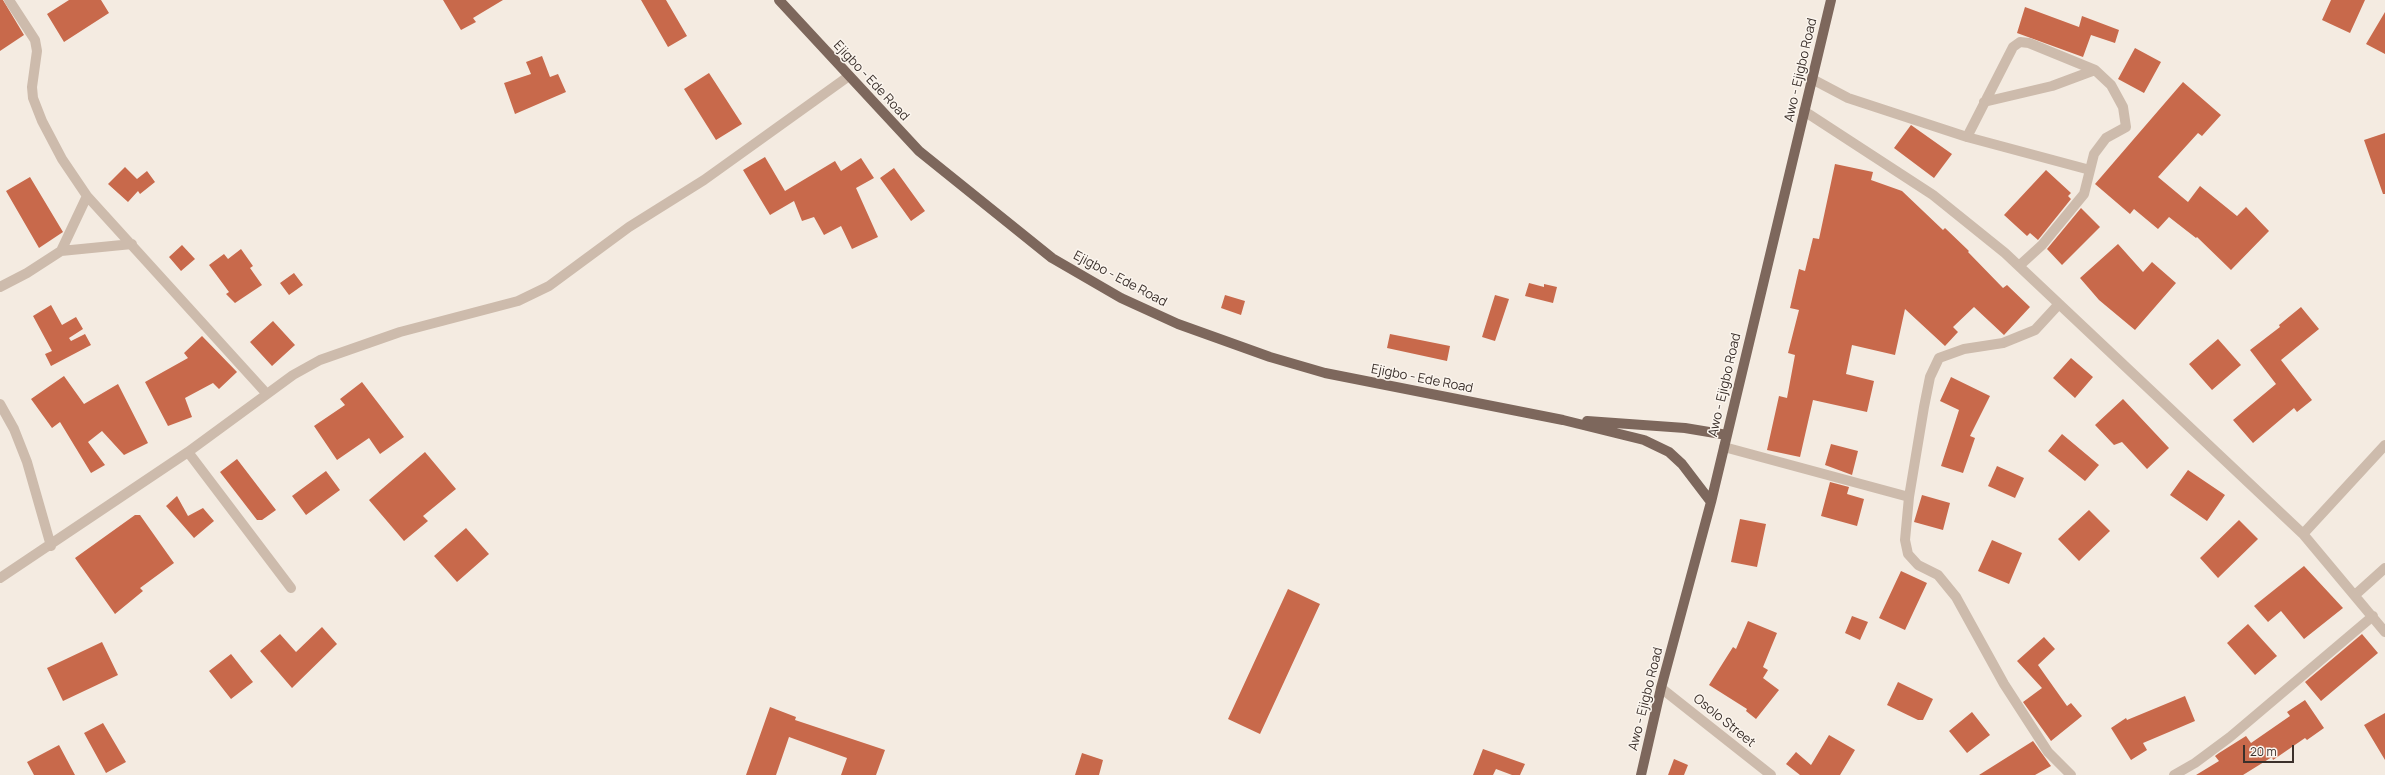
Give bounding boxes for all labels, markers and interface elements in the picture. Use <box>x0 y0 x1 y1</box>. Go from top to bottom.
street label: Awo - Ejigbo Road <box>1781 17 1821 123</box>
street label: Ejigbo - Ede Road <box>830 38 912 124</box>
street label: Ejigbo - Ede Road <box>1071 248 1169 310</box>
street label: Awo - Ejigbo Road <box>1705 332 1745 438</box>
street label: Ejigbo - Ede Road <box>1370 361 1474 397</box>
street label: Awo - Ejigbo Road <box>1626 646 1666 752</box>
street label: Osolo Street <box>1690 691 1758 751</box>
scale bar <box>2245 737 2296 763</box>
text: 20 m <box>2250 743 2277 760</box>

